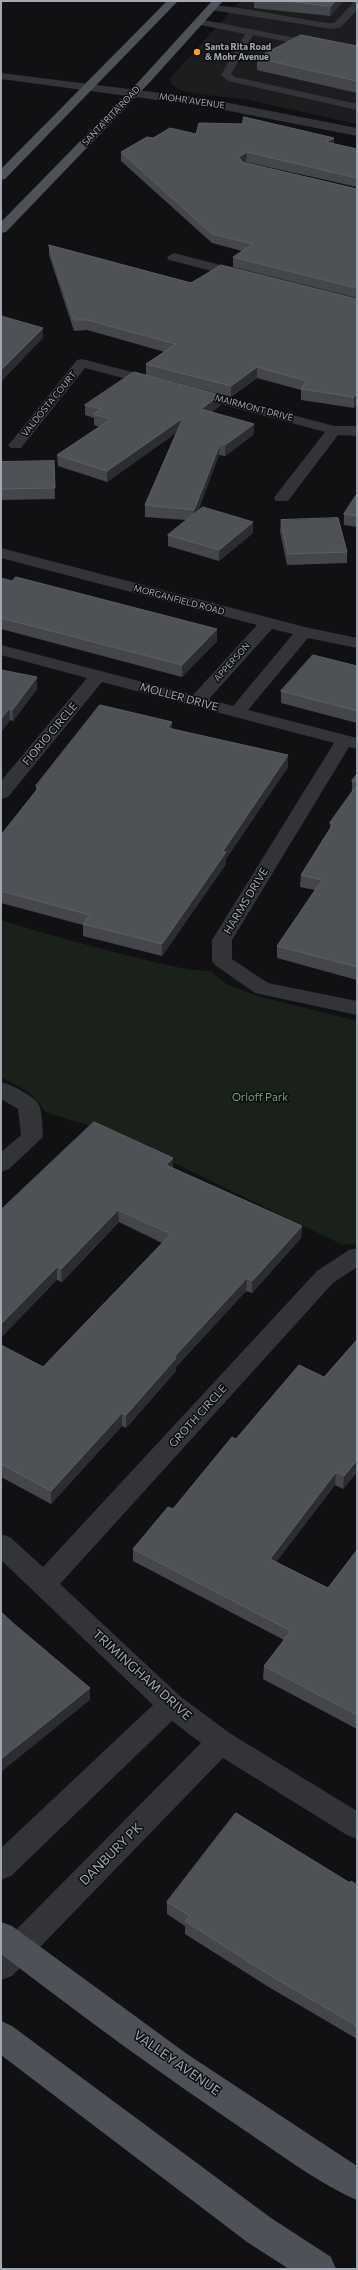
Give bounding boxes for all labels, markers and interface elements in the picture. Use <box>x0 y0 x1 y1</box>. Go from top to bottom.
place label: Santa Rita Road & Mohr Avenue <box>205 42 271 63</box>
marker: Santa Rita Road & Mohr Avenue <box>192 47 202 57</box>
street label: SANTA RITA ROAD <box>80 84 142 148</box>
street label: MOHR AVENUE <box>159 91 225 111</box>
street label: VALDOSTA COURT <box>19 369 79 439</box>
street label: MAIRMONT DRIVE <box>214 392 294 424</box>
street label: MORGANFIELD ROAD <box>132 583 226 617</box>
street label: APPERSON <box>212 640 252 684</box>
street label: MOLLER DRIVE <box>138 680 220 714</box>
street label: FIORIO CIRCLE <box>20 700 80 768</box>
street label: HARMS DRIVE <box>221 865 271 937</box>
park label: Orloff Park <box>232 1090 288 1104</box>
street label: GROTH CIRCLE <box>167 1382 229 1450</box>
street label: TRIMINGHAM DRIVE <box>89 1626 195 1724</box>
street label: DANBURY PK <box>76 1819 146 1889</box>
street label: VALLEY AVENUE <box>131 2027 223 2099</box>

